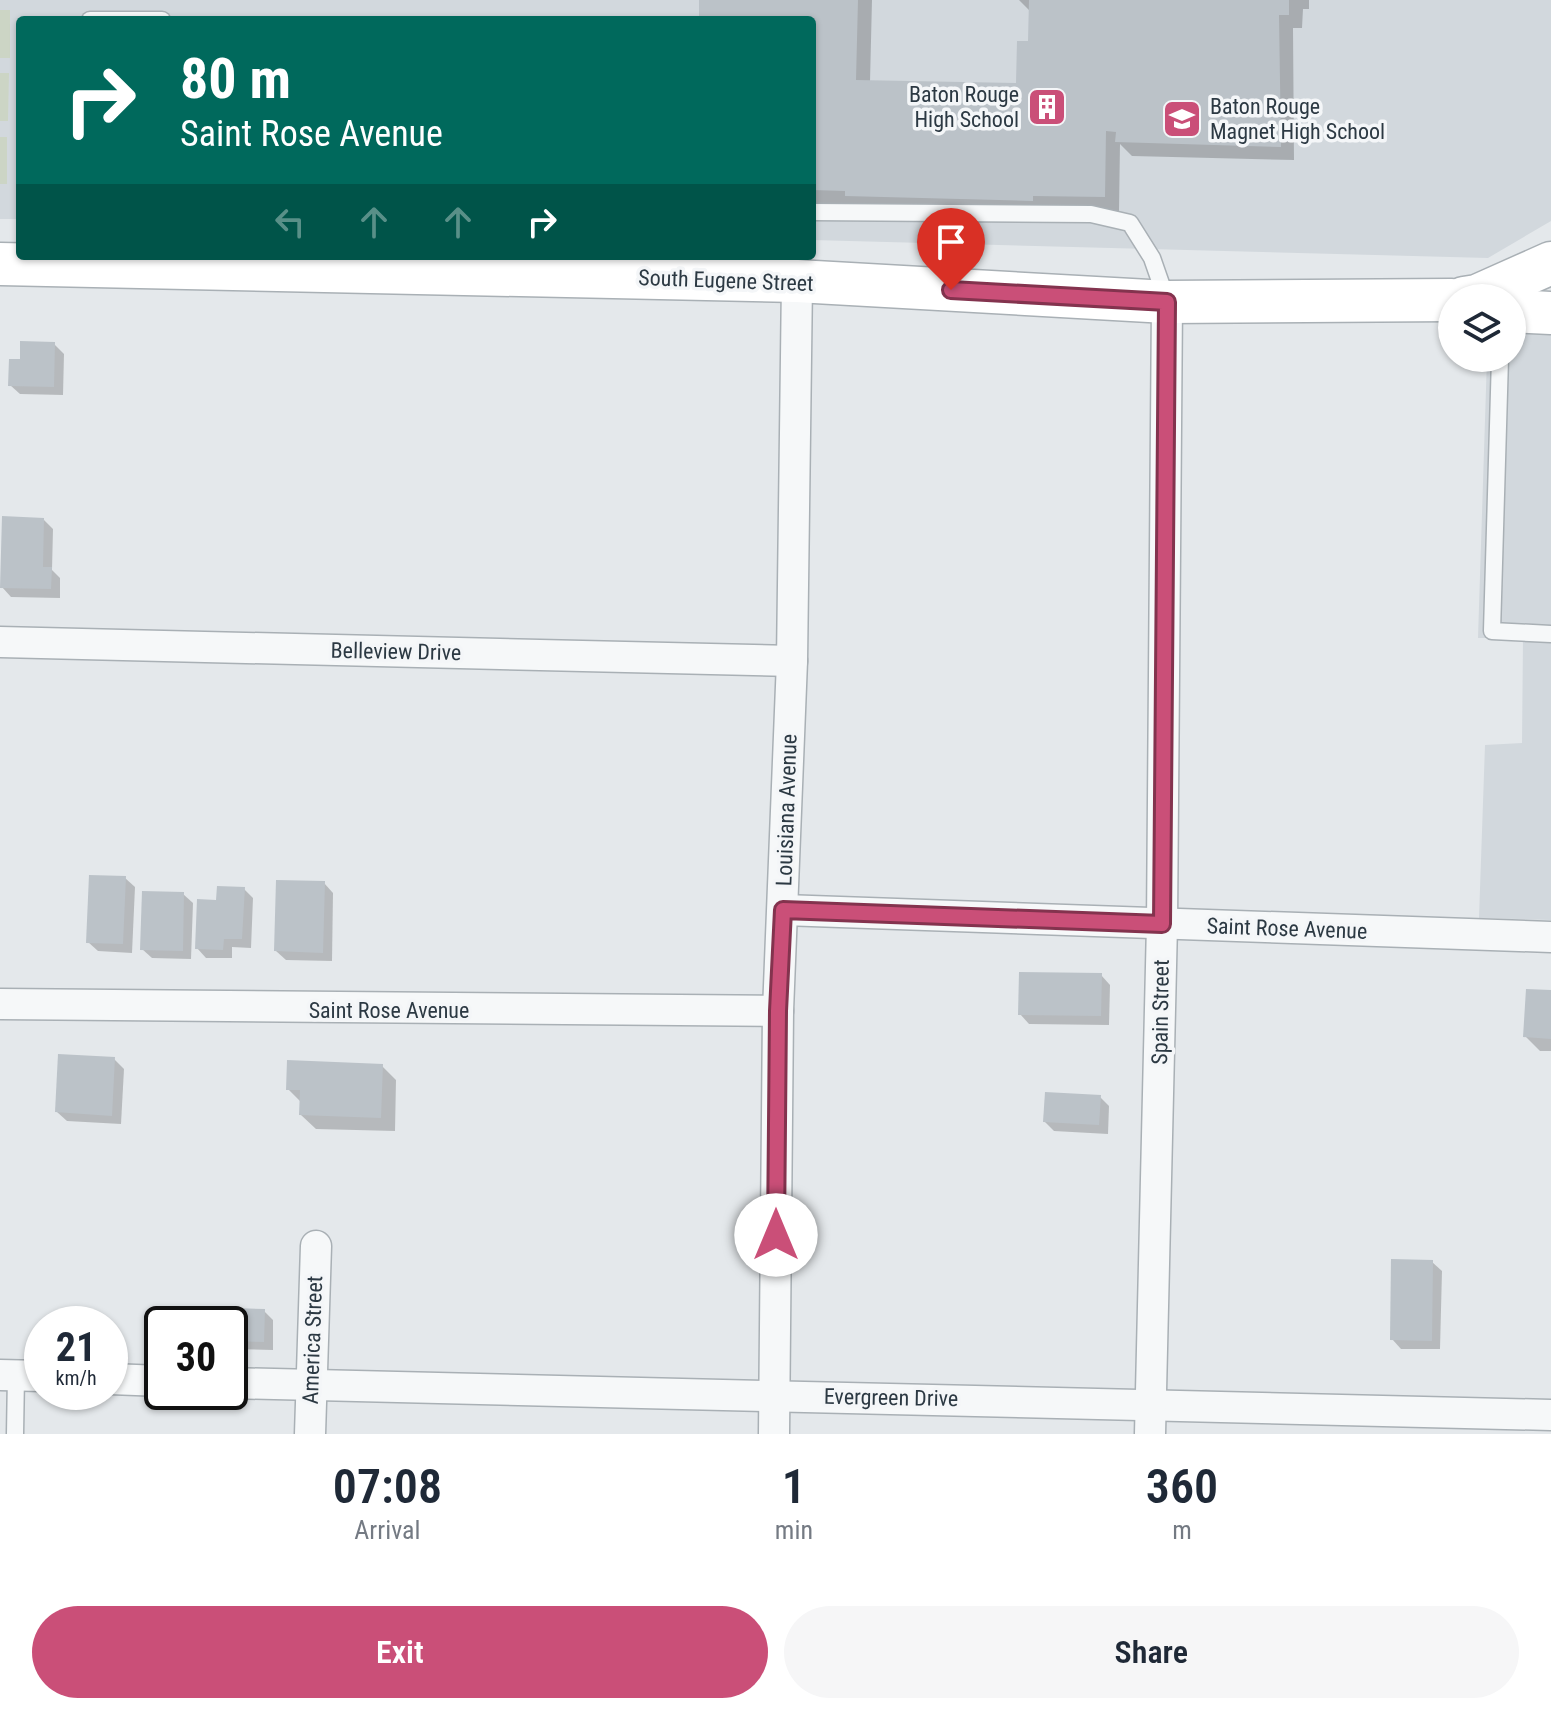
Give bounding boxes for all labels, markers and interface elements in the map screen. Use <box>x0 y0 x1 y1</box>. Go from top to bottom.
text: 80 m <box>180 46 291 112</box>
icon: right <box>48 48 152 152</box>
place label: Baton Rouge High School <box>909 82 1019 132</box>
building icon: Baton Rouge High School <box>1026 86 1068 128</box>
place label: Baton Rouge Magnet High School <box>1210 94 1385 144</box>
school or university icon: Baton Rouge Magnet High School <box>1161 98 1203 140</box>
text: Saint Rose Avenue <box>180 113 443 155</box>
icon: left <box>268 200 312 244</box>
icon: ahead <box>352 200 396 244</box>
icon: ahead <box>436 200 480 244</box>
icon: right <box>520 200 564 244</box>
pin <box>917 208 985 290</box>
icon: arrive <box>929 220 973 264</box>
street label: South Eugene Street <box>638 265 814 296</box>
map controls <box>1438 284 1526 372</box>
button: layers <box>1438 284 1526 372</box>
street label: Belleview Drive <box>330 638 462 665</box>
street label: Louisiana Avenue <box>771 733 802 887</box>
street label: Saint Rose Avenue <box>1206 913 1368 944</box>
street label: Spain Street <box>1147 959 1174 1065</box>
street label: Saint Rose Avenue <box>309 998 469 1023</box>
position arrow <box>734 1193 818 1277</box>
street label: America Street <box>298 1275 327 1405</box>
speed limit sign: 30 <box>144 1306 248 1410</box>
text: 21 <box>56 1324 96 1371</box>
text: km/h <box>55 1366 97 1390</box>
street label: Evergreen Drive <box>824 1384 958 1411</box>
text: 07:08 <box>333 1458 442 1515</box>
text: 1 <box>782 1458 806 1515</box>
text: 360 <box>1146 1458 1218 1515</box>
text: Arrival <box>354 1515 421 1545</box>
text: min <box>775 1515 813 1545</box>
text: m <box>1172 1515 1192 1545</box>
button: Exit <box>32 1606 768 1698</box>
button: Share <box>784 1606 1519 1698</box>

